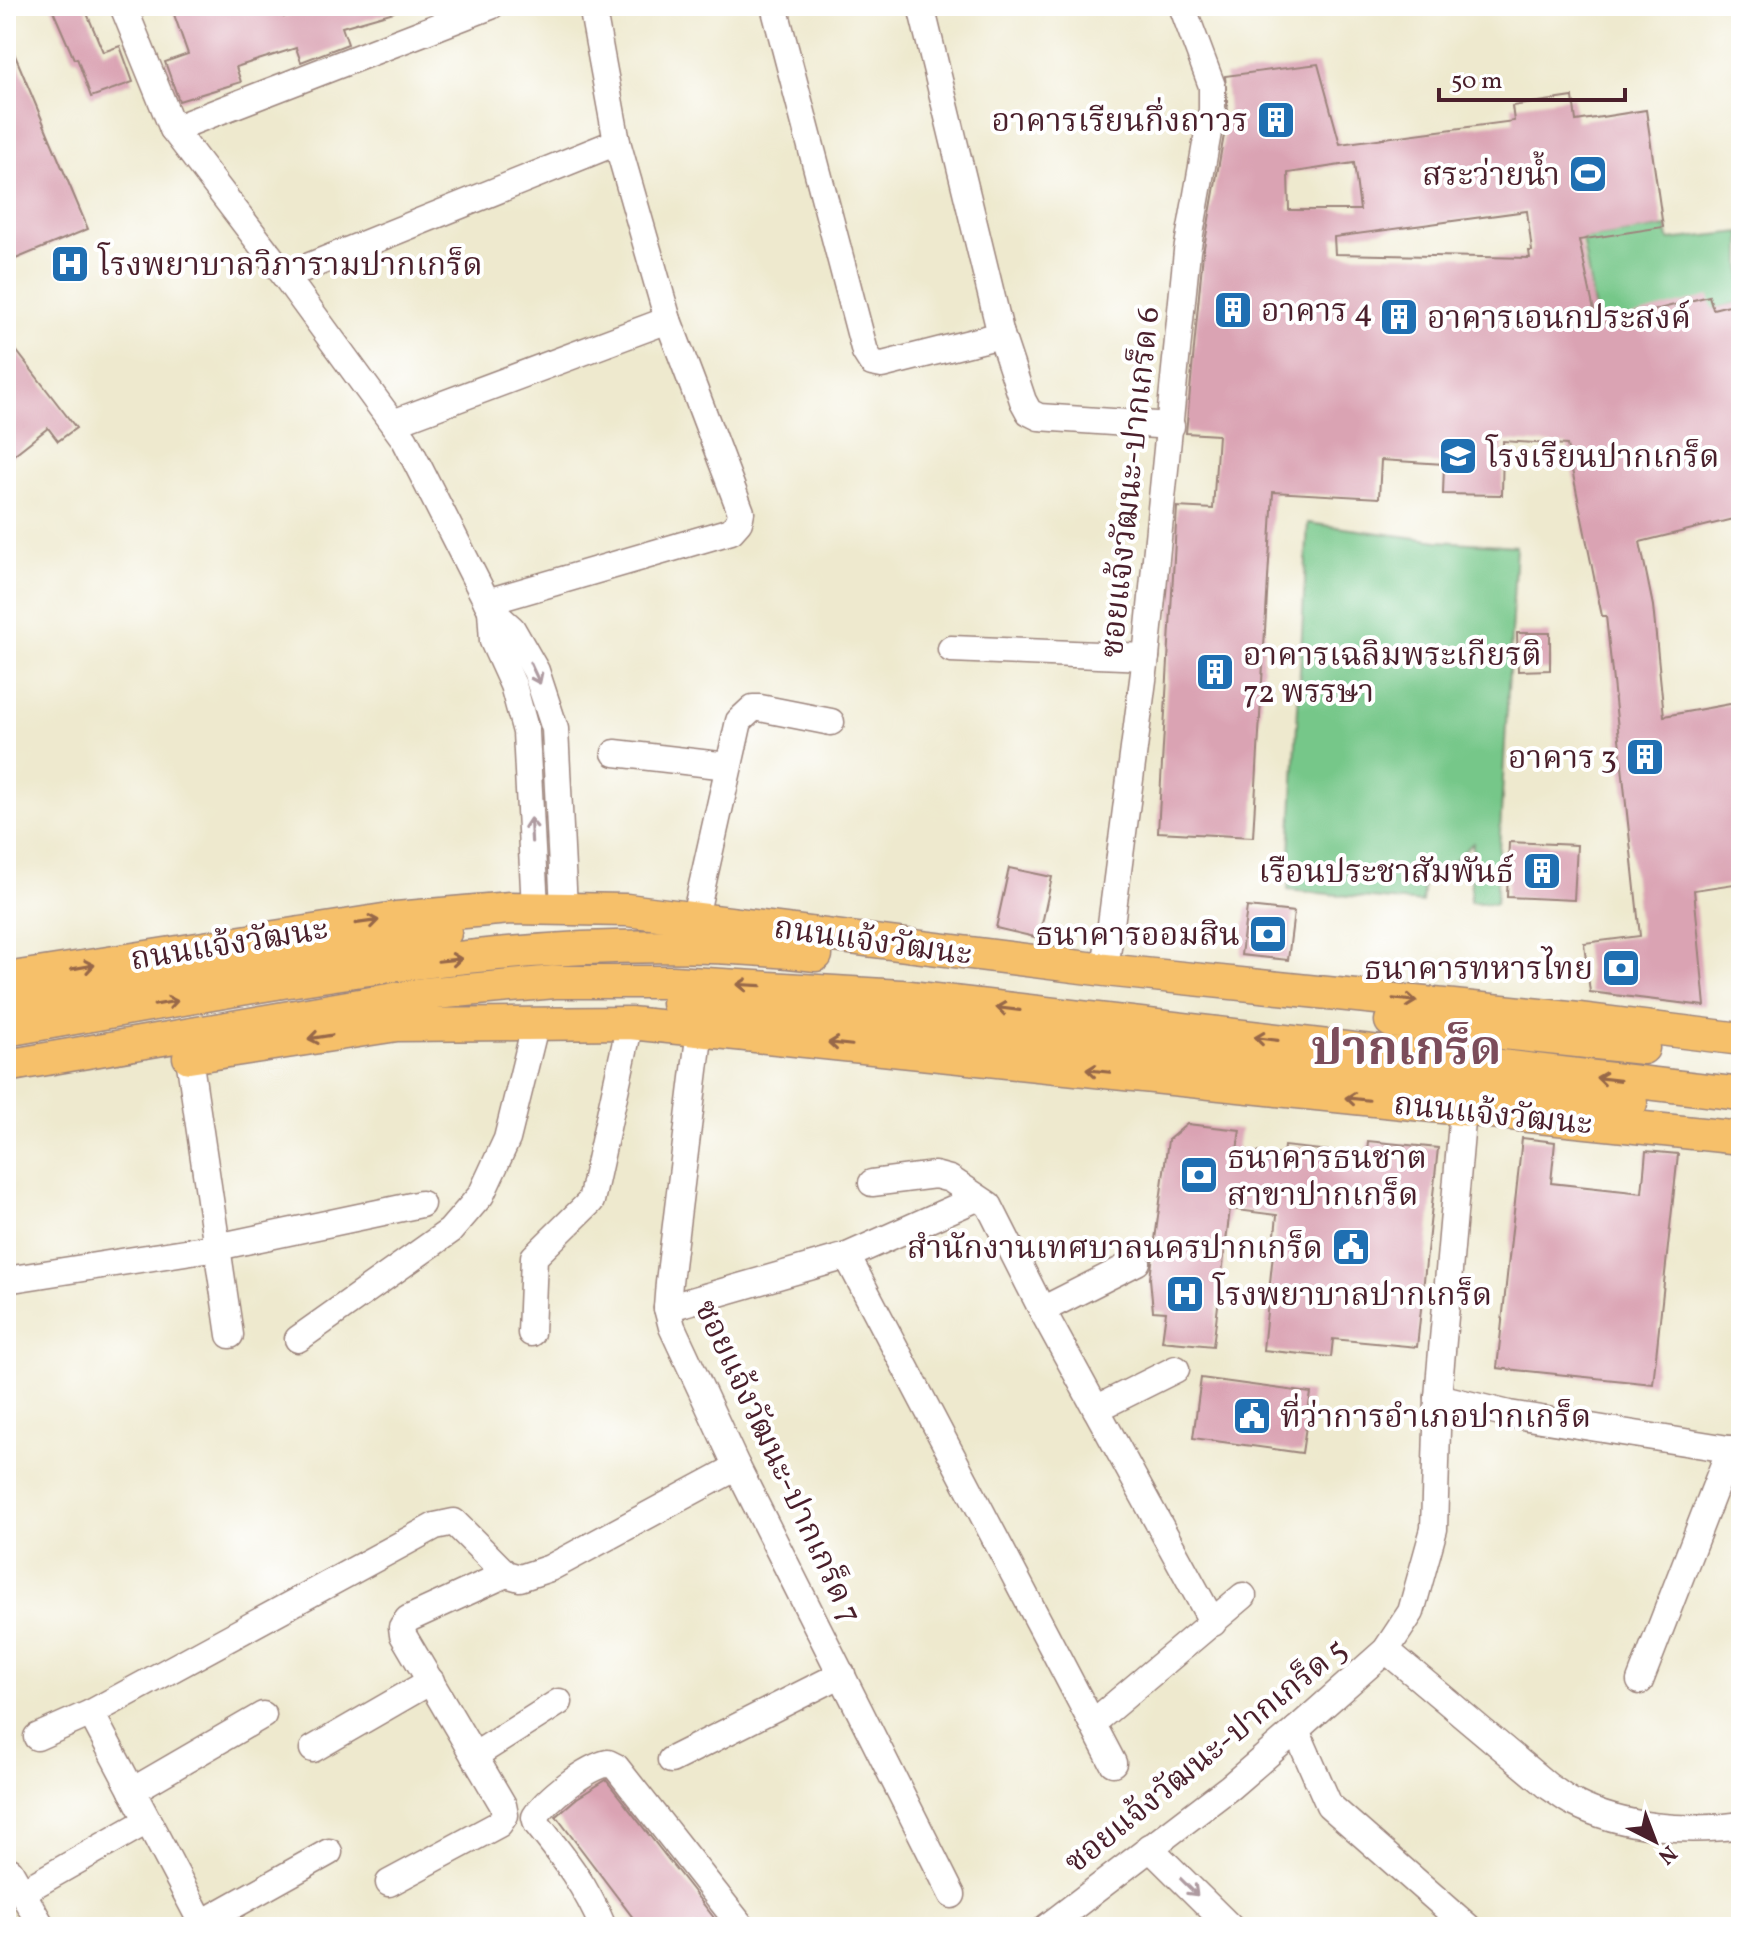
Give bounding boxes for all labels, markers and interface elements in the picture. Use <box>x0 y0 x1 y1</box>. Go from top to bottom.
scale bar <box>1439 52 1625 102</box>
text: 50 m <box>1451 65 1503 99</box>
place label: อาคารเรียนกึ่งถาวร <box>991 97 1248 145</box>
building icon: อาคารเรียนกึ่งถาวร <box>1255 99 1297 141</box>
place label: สระว่ายน้ำ <box>1422 151 1560 199</box>
sports icon: สระว่ายน้ำ <box>1567 153 1609 195</box>
place label: โรงพยาบาลวิภารามปากเกร็ด <box>97 242 483 289</box>
hospital icon: โรงพยาบาลวิภารามปากเกร็ด <box>49 243 91 285</box>
building icon: อาคาร 4 <box>1212 289 1254 331</box>
place label: อาคาร 4 <box>1261 291 1373 335</box>
building icon: อาคารเอนกประสงค์ <box>1378 296 1420 338</box>
place label: อาคารเอนกประสงค์ <box>1427 298 1691 342</box>
street label: ซอยแจ้งวัฒนะ-ปากเกร็ด 6 <box>1092 305 1172 660</box>
place label: โรงเรียนปากเกร็ด <box>1485 434 1719 481</box>
school or university icon: โรงเรียนปากเกร็ด <box>1437 435 1479 477</box>
place label: อาคารเฉลิมพระเกียรติ 72 พรรษา <box>1243 635 1542 716</box>
building icon: อาคารเฉลิมพระเกียรติ 72 พรรษา <box>1194 651 1236 693</box>
one-way arrow <box>529 660 544 684</box>
building icon: อาคาร 3 <box>1624 736 1666 778</box>
place label: อาคาร 3 <box>1508 738 1617 782</box>
one-way arrow <box>523 817 538 844</box>
building icon: เรือนประชาสัมพันธ์ <box>1521 850 1563 892</box>
place label: เรือนประชาสัมพันธ์ <box>1259 852 1514 896</box>
street label: ถนนแจ้งวัฒนะ <box>771 907 974 979</box>
street label: ถนนแจ้งวัฒนะ <box>128 909 331 983</box>
bank icon: ธนาคารออมสิน <box>1247 913 1289 955</box>
one-way arrow <box>354 914 380 929</box>
place label: ธนาคารออมสิน <box>1035 915 1240 959</box>
place label: ธนาคารทหารไทย <box>1364 946 1593 993</box>
bank icon: ธนาคารทหารไทย <box>1600 947 1642 989</box>
one-way arrow <box>437 952 463 967</box>
one-way arrow <box>70 958 95 973</box>
one-way arrow <box>736 978 763 993</box>
one-way arrow <box>1391 993 1418 1008</box>
one-way arrow <box>153 994 178 1009</box>
one-way arrow <box>995 1001 1022 1016</box>
district label: ปากเกร็ด <box>1311 1018 1501 1085</box>
one-way arrow <box>308 1030 333 1045</box>
one-way arrow <box>1253 1031 1280 1046</box>
one-way arrow <box>827 1036 854 1051</box>
one-way arrow <box>1086 1063 1112 1078</box>
one-way arrow <box>1595 1071 1622 1086</box>
street label: ถนนแจ้งวัฒนะ <box>1391 1084 1594 1148</box>
one-way arrow <box>1344 1091 1371 1106</box>
place label: ธนาคารธนชาต สาขาปากเกร็ด <box>1227 1138 1427 1219</box>
bank icon: ธนาคารธนชาต สาขาปากเกร็ด <box>1178 1154 1220 1196</box>
public building icon: สำนักงานเทศบาลนครปากเกร็ด <box>1330 1226 1372 1268</box>
place label: สำนักงานเทศบาลนครปากเกร็ด <box>907 1228 1323 1272</box>
place label: โรงพยาบาลปากเกร็ด <box>1212 1272 1492 1319</box>
hospital icon: โรงพยาบาลปากเกร็ด <box>1164 1273 1206 1315</box>
street label: ซอยแจ้งวัฒนะ-ปากเกร็ด 7 <box>682 1293 871 1631</box>
place label: ที่ว่าการอำเภอปากเกร็ด <box>1280 1393 1591 1441</box>
public building icon: ที่ว่าการอำเภอปากเกร็ด <box>1231 1395 1273 1437</box>
street label: ซอยแจ้งวัฒนะ-ปากเกร็ด 5 <box>1056 1629 1358 1885</box>
north arrow <box>1615 1801 1695 1881</box>
text: N <box>1650 1837 1683 1871</box>
one-way arrow <box>1179 1877 1198 1896</box>

